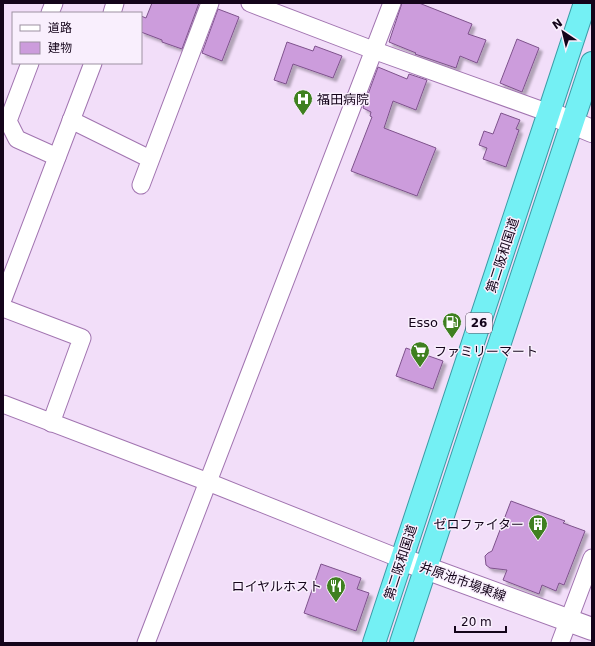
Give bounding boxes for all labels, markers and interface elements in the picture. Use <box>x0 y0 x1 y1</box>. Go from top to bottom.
legend <box>12 12 142 64</box>
north arrow <box>543 12 583 52</box>
text: N <box>550 16 565 32</box>
text: 道路 <box>48 21 72 35</box>
text: 建物 <box>48 41 72 55</box>
hospital icon: 福田病院 <box>292 88 314 116</box>
place label: 福田病院 <box>317 92 369 107</box>
street label: 第二阪和国道 <box>483 216 522 295</box>
fuel station icon: Esso <box>441 311 463 339</box>
road number: 26 <box>466 313 492 333</box>
place label: Esso <box>408 315 438 330</box>
supermarket icon: ファミリーマート <box>409 340 431 368</box>
place label: ファミリーマート <box>434 344 538 359</box>
building icon: ゼロファイター <box>527 513 549 541</box>
place label: ゼロファイター <box>434 517 524 532</box>
street label: 第二阪和国道 <box>381 523 420 602</box>
street label: 井原池市場東線 <box>418 559 508 604</box>
restaurant icon: ロイヤルホスト <box>325 575 347 603</box>
place label: ロイヤルホスト <box>231 579 322 594</box>
scale bar <box>455 608 506 634</box>
text: 20 m <box>461 615 492 629</box>

